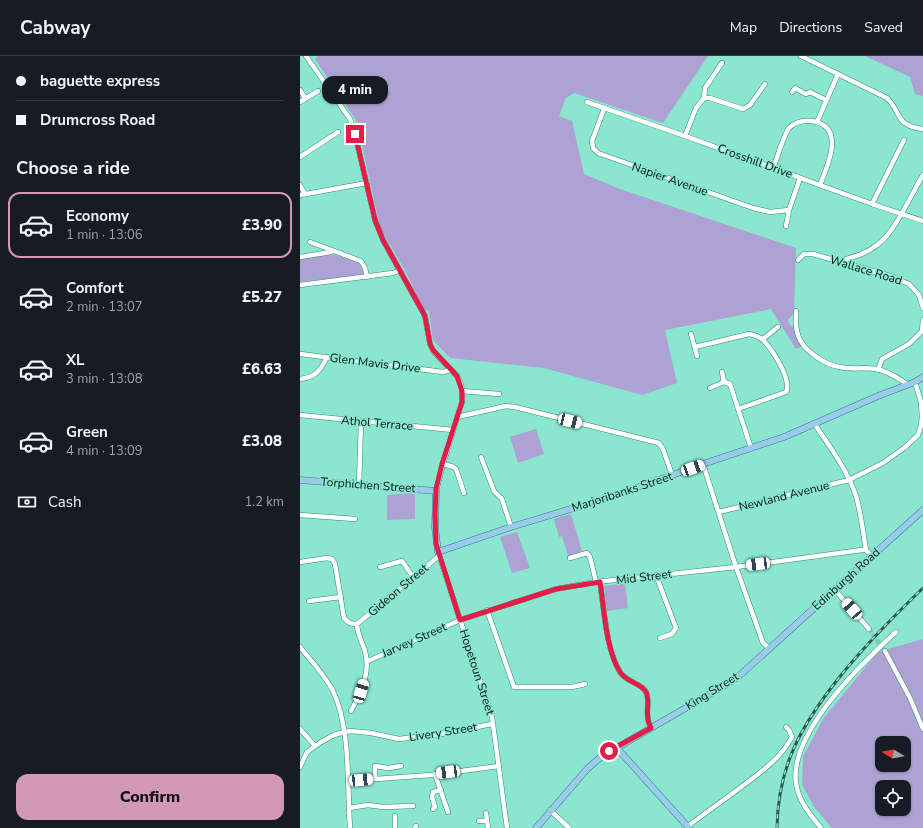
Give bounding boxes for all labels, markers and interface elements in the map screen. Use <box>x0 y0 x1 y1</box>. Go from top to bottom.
text: Cabway <box>20 15 90 41</box>
text: Map <box>730 18 757 37</box>
text: Directions <box>779 18 842 37</box>
text: Saved <box>864 18 903 37</box>
text: baguette express <box>40 71 160 91</box>
callout: 4 min <box>322 76 388 104</box>
text: 4 min <box>338 81 372 99</box>
text: Drumcross Road <box>40 110 155 130</box>
route end <box>346 125 364 143</box>
street label: Crosshill Drive <box>715 140 795 182</box>
text: Choose a ride <box>16 156 130 180</box>
street label: Napier Avenue <box>630 158 710 200</box>
text: Economy <box>66 206 129 226</box>
icon: car <box>18 207 54 243</box>
text: £3.90 <box>242 215 282 235</box>
text: 1 min · 13:06 <box>66 226 142 244</box>
street label: Wallace Road <box>828 251 904 289</box>
text: Comfort <box>66 278 123 298</box>
icon: car <box>18 279 54 315</box>
text: £5.27 <box>242 287 282 307</box>
text: 2 min · 13:07 <box>66 298 142 316</box>
street label: Glen Mavis Drive <box>329 349 421 377</box>
text: XL <box>66 350 85 370</box>
icon: car <box>18 351 54 387</box>
text: £6.63 <box>242 359 282 379</box>
text: 3 min · 13:08 <box>66 370 142 388</box>
street label: Athol Terrace <box>340 412 414 434</box>
car <box>557 412 583 430</box>
text: Green <box>66 422 108 442</box>
icon: car <box>18 423 54 459</box>
text: £3.08 <box>242 431 282 451</box>
text: 4 min · 13:09 <box>66 442 142 460</box>
car <box>680 458 706 478</box>
street label: Marjoribanks Street <box>570 468 675 516</box>
street label: Torphichen Street <box>320 474 417 496</box>
street label: Newland Avenue <box>737 477 831 515</box>
icon: cash <box>16 491 38 513</box>
text: Cash <box>48 492 82 512</box>
text: 1.2 km <box>244 493 284 511</box>
street label: Edinburgh Road <box>809 544 883 614</box>
car <box>745 557 771 571</box>
street label: Gideon Street <box>364 560 432 620</box>
street label: Mid Street <box>615 566 673 588</box>
car <box>840 596 864 622</box>
street label: Jarvey Street <box>378 618 450 662</box>
street label: Hopetoun Street <box>456 627 499 718</box>
street label: King Street <box>682 668 742 714</box>
car <box>352 678 370 704</box>
street label: Livery Street <box>408 719 479 745</box>
north arrow <box>875 736 911 772</box>
map controls <box>875 736 911 816</box>
route start <box>600 742 618 760</box>
car <box>435 765 461 779</box>
car <box>349 773 373 787</box>
button: Confirm <box>16 774 284 820</box>
button: locate <box>875 780 911 816</box>

